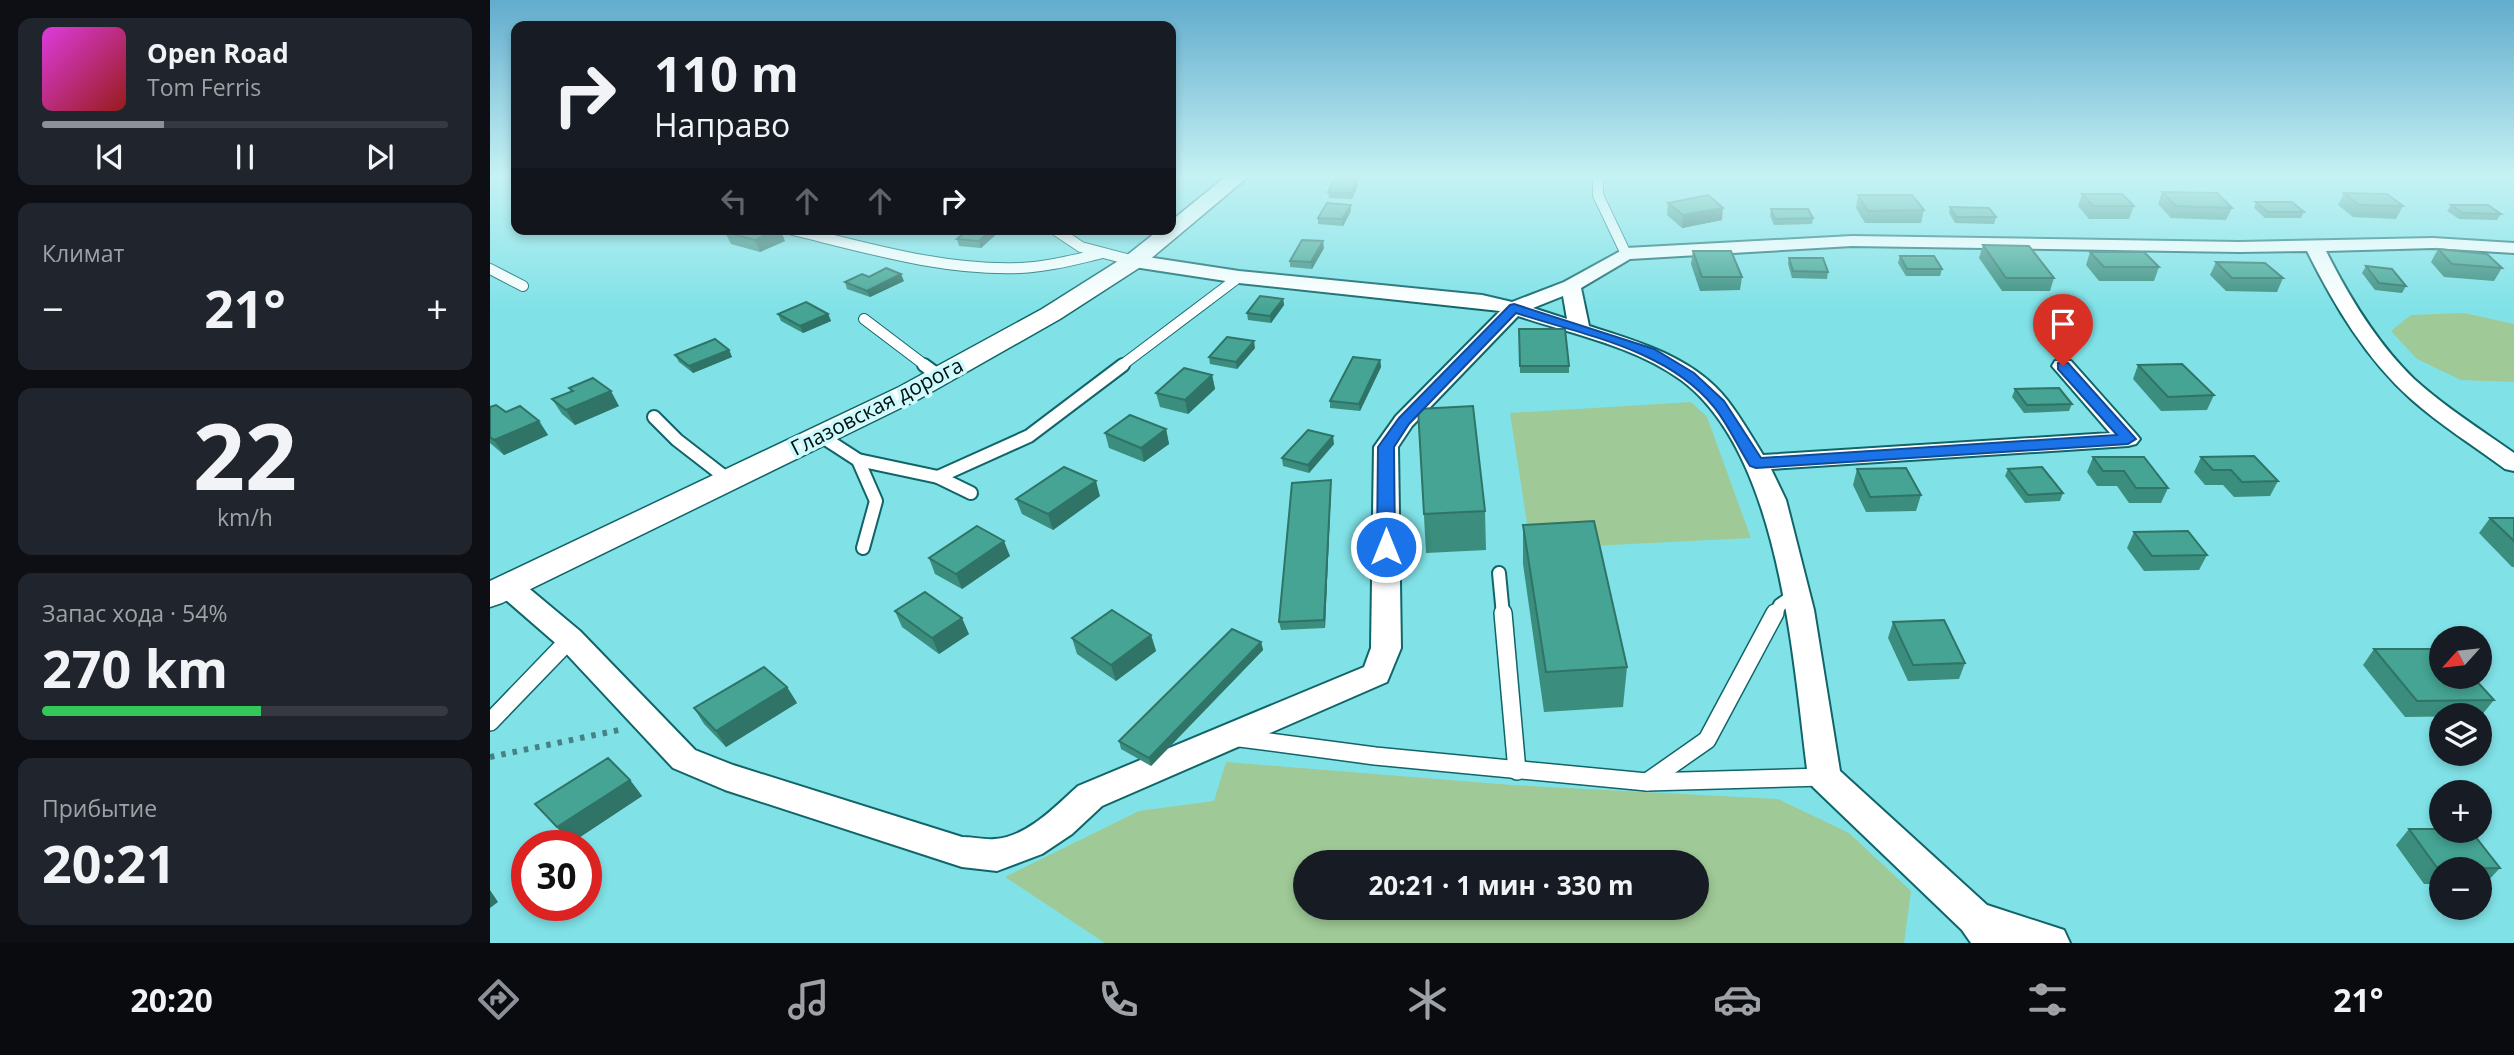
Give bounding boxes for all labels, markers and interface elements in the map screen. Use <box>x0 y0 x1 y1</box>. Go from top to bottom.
text: Open Road <box>147 35 289 71</box>
text: 110 m <box>654 40 799 106</box>
icon: right <box>539 49 630 140</box>
text: Tom Ferris <box>147 71 261 103</box>
text: Направо <box>654 103 790 146</box>
icon: previous <box>91 138 129 176</box>
icon: pause <box>226 138 264 176</box>
icon: next <box>361 138 399 176</box>
icon: left <box>715 182 753 220</box>
icon: ahead <box>788 182 826 220</box>
icon: ahead <box>861 182 899 220</box>
icon: right <box>934 182 972 220</box>
text: Климат <box>42 237 124 269</box>
text: 21° <box>204 272 286 343</box>
text: − <box>42 282 64 334</box>
text: + <box>426 282 448 334</box>
pin <box>2033 294 2093 366</box>
icon: arrive <box>2044 305 2082 343</box>
street label: Глазовская дорога <box>786 351 968 462</box>
text: 22 <box>193 393 297 517</box>
text: km/h <box>217 501 273 533</box>
position arrow <box>1349 510 1423 584</box>
text: Запас хода · 54% <box>42 597 227 629</box>
north arrow <box>2429 626 2492 690</box>
map controls <box>2429 626 2492 920</box>
text: 270 km <box>42 632 228 703</box>
button: layers <box>2429 703 2492 766</box>
button: + <box>2429 780 2492 843</box>
text: Прибытие <box>42 792 157 824</box>
text: 20:21 <box>42 827 176 898</box>
speed limit sign: 30 <box>511 830 602 921</box>
button: − <box>2429 857 2492 920</box>
text: 20:21 · 1 мин · 330 m <box>1368 867 1634 903</box>
icon: directions <box>474 975 523 1024</box>
icon: music <box>784 975 833 1024</box>
icon: phone <box>1094 975 1143 1024</box>
icon: climate <box>1403 975 1452 1024</box>
icon: car <box>1713 975 1762 1024</box>
icon: filters <box>2023 975 2072 1024</box>
text: 20:20 <box>130 978 213 1021</box>
text: 21° <box>2333 978 2384 1021</box>

